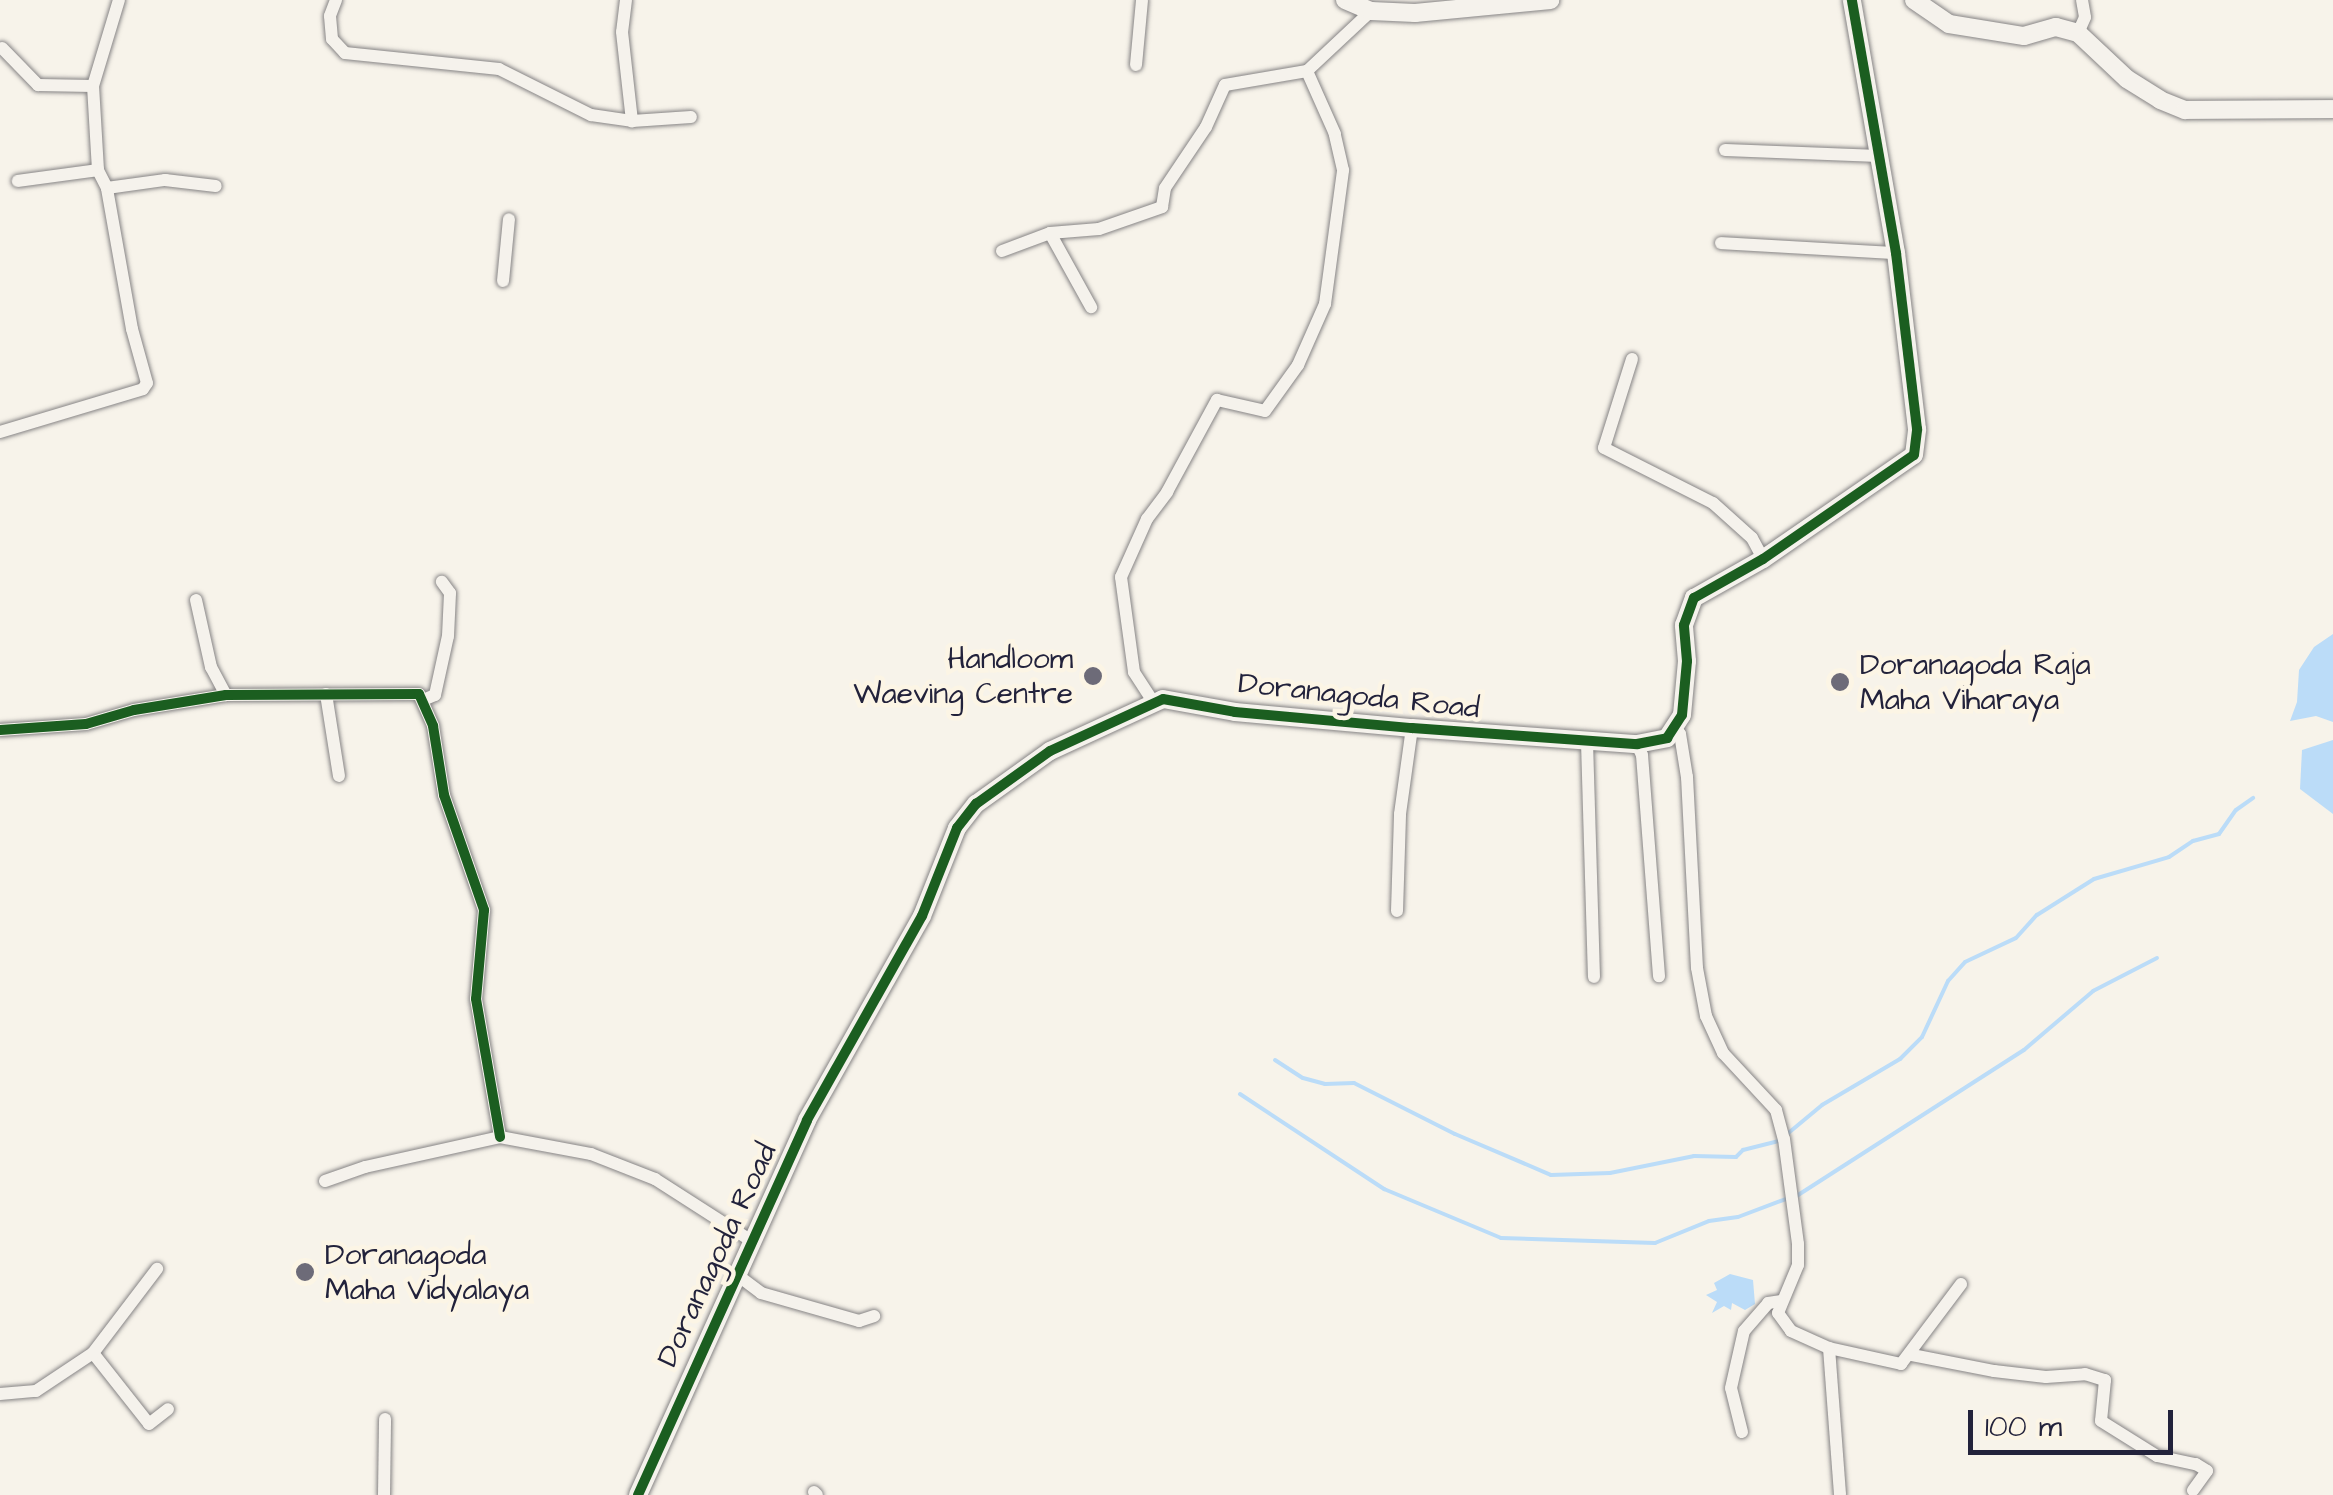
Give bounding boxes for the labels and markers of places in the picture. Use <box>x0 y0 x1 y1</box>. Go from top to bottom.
place label: Handloom Waeving Centre <box>853 641 1073 712</box>
place label: Doranagoda Raja Maha Viharaya <box>1860 647 2091 718</box>
marker: Handloom Waeving Centre <box>1082 665 1104 687</box>
marker: Doranagoda Raja Maha Viharaya <box>1829 671 1851 693</box>
place label: Doranagoda Maha Vidyalaya <box>325 1237 529 1308</box>
marker: Doranagoda Maha Vidyalaya <box>294 1261 316 1283</box>

